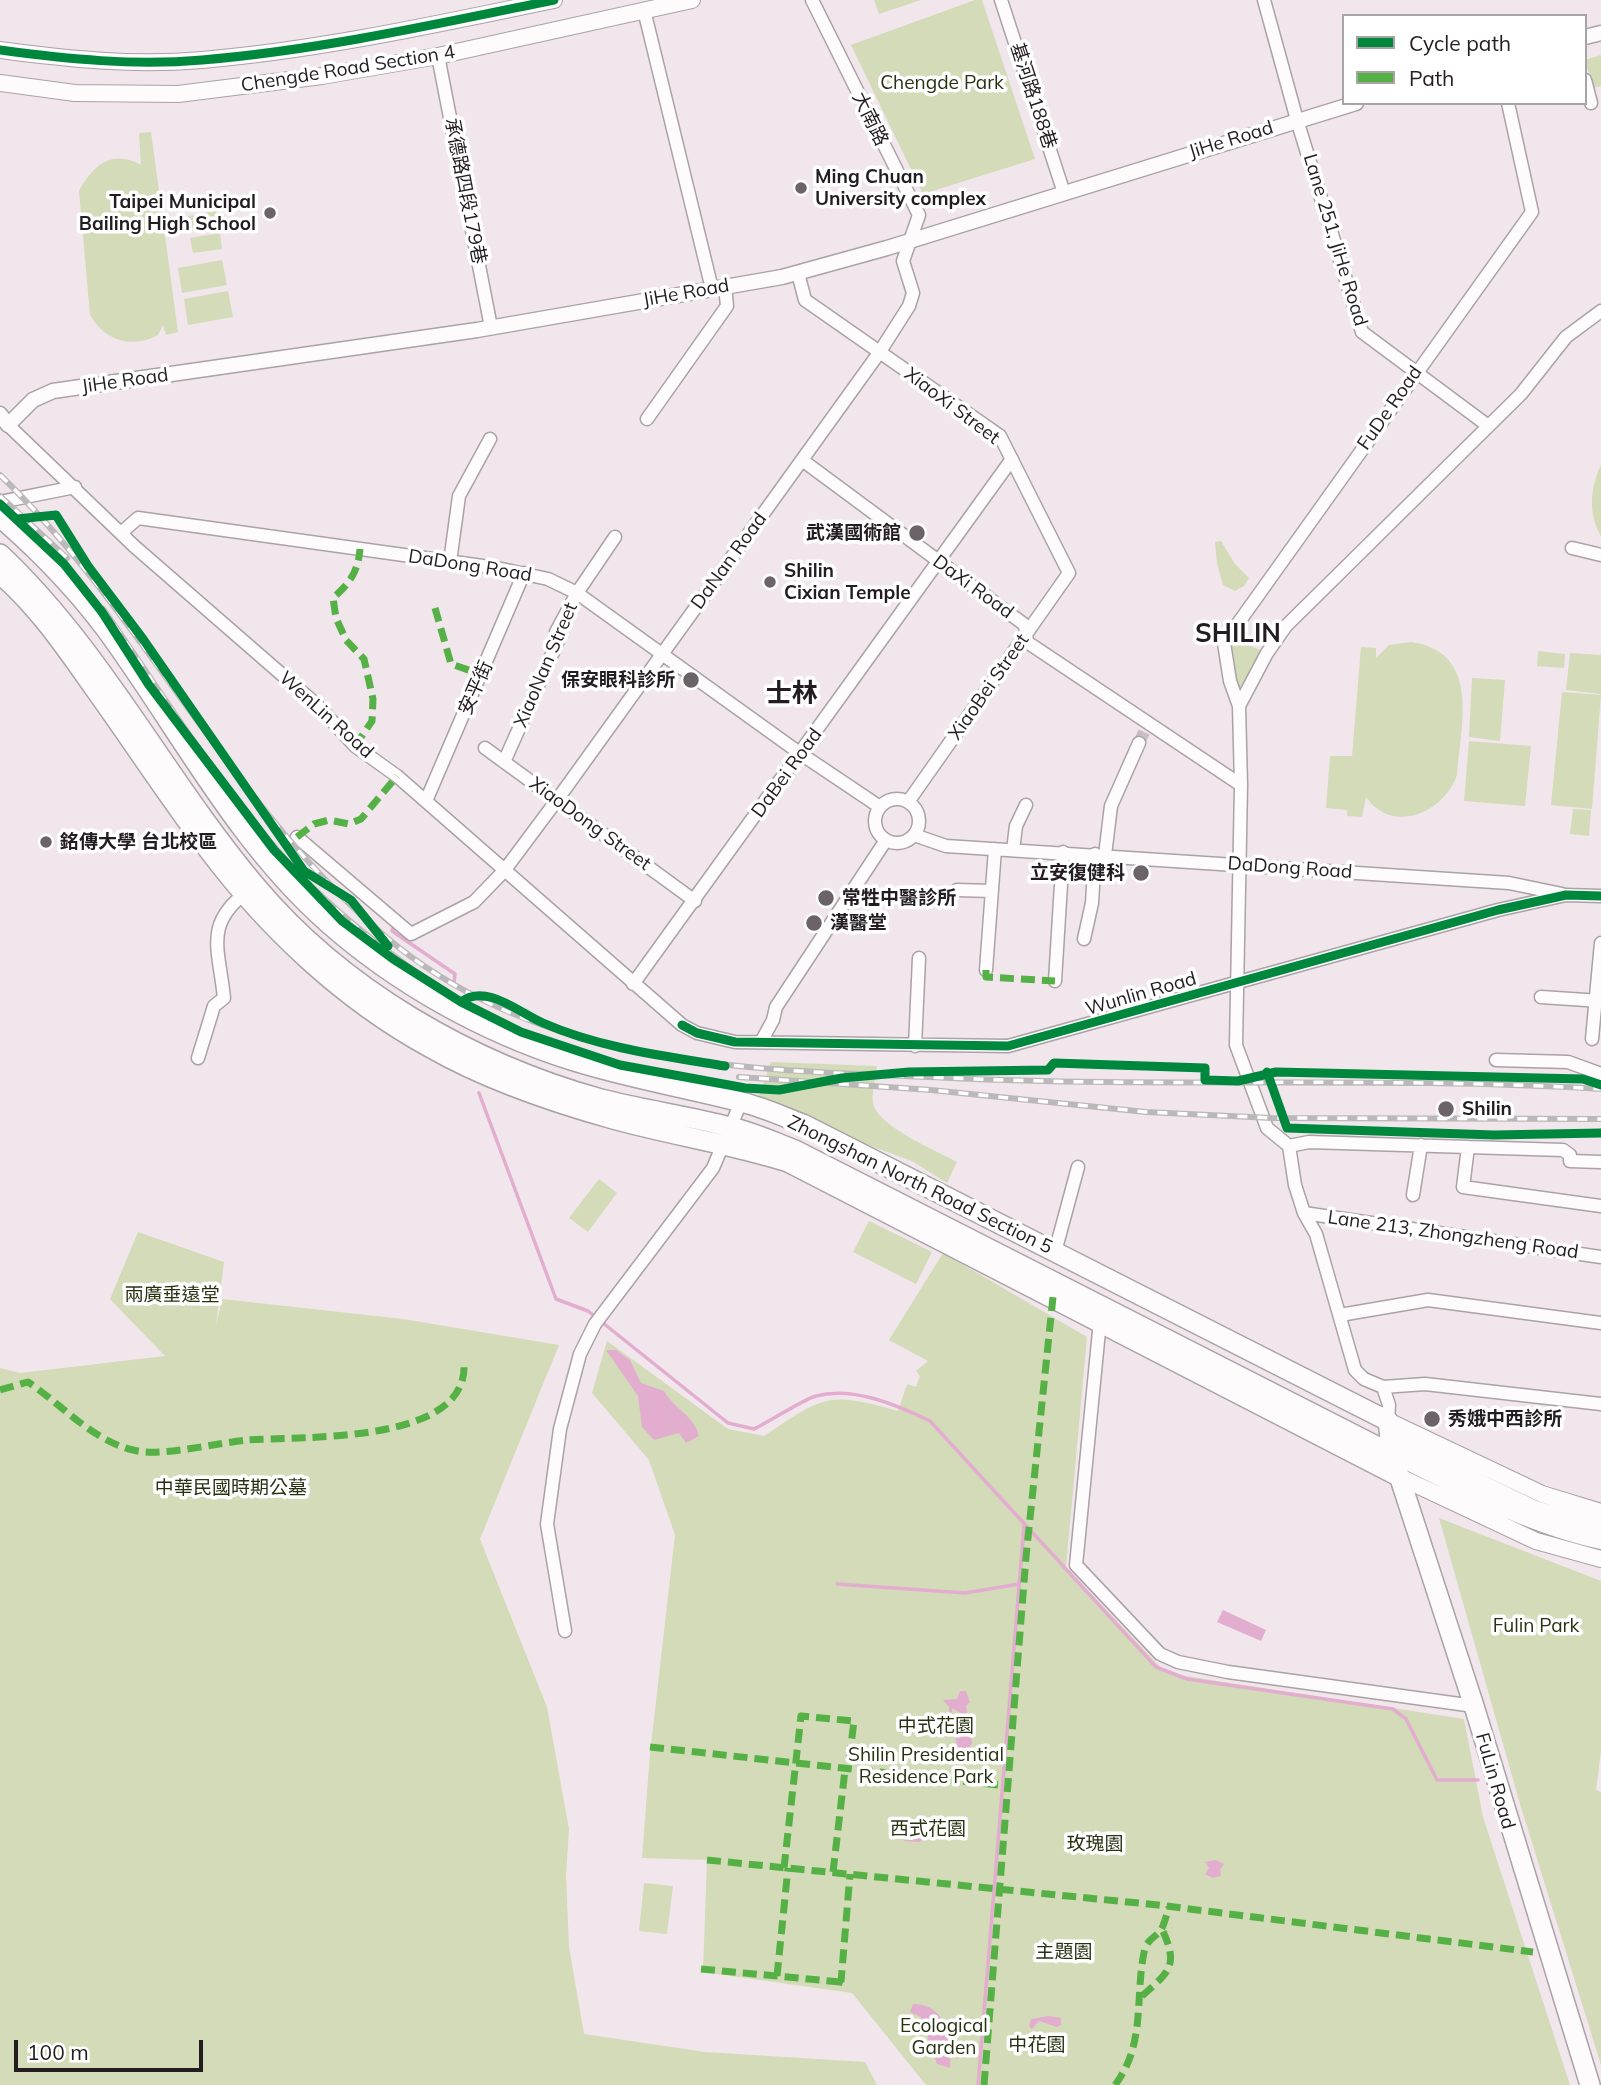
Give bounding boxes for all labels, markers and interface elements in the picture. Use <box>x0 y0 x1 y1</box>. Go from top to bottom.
legend <box>1342 14 1587 105</box>
text: Cycle path <box>1409 30 1511 56</box>
street label: 基河路188巷 <box>1005 40 1061 152</box>
street label: Chengde Road Section 4 <box>239 41 457 97</box>
text: Path <box>1409 65 1454 91</box>
park label: Chengde Park <box>880 72 1004 94</box>
street label: 大南路 <box>847 88 893 150</box>
street label: 承德路四段179巷 <box>440 116 490 266</box>
street label: JiHe Road <box>1186 116 1276 164</box>
street label: Lane 251, JiHe Road <box>1298 151 1372 329</box>
place label: Ming Chuan University complex <box>815 166 986 210</box>
marker: Ming Chuan University complex <box>793 180 809 196</box>
place label: Taipei Municipal Bailing High School <box>79 191 256 235</box>
marker: Taipei Municipal Bailing High School <box>262 205 278 221</box>
street label: JiHe Road <box>641 274 731 312</box>
street label: FuDe Road <box>1353 362 1427 454</box>
street label: XiaoXi Street <box>900 363 1004 449</box>
street label: JiHe Road <box>80 364 170 398</box>
street label: DaNan Road <box>686 508 772 614</box>
place label: 武漢國術館 <box>806 522 901 544</box>
marker: 武漢國術館 <box>907 523 927 543</box>
street label: DaDong Road <box>407 545 533 587</box>
street label: DaXi Road <box>928 550 1018 624</box>
place label: Shilin Cixian Temple <box>784 560 911 604</box>
marker: Shilin Cixian Temple <box>762 574 778 590</box>
street label: XiaoNan Street <box>509 599 583 731</box>
district label: SHILIN <box>1190 618 1286 650</box>
street label: XiaoBei Street <box>944 629 1034 745</box>
street label: 安平街 <box>454 657 498 719</box>
street label: WenLin Road <box>274 667 378 763</box>
place label: 保安眼科診所 <box>561 669 675 691</box>
marker: 保安眼科診所 <box>681 670 701 690</box>
district label: 士林 <box>766 678 818 710</box>
street label: DaBei Road <box>747 724 827 822</box>
street label: XiaoDong Street <box>525 772 655 876</box>
place label: 銘傳大學 台北校區 <box>60 831 217 853</box>
marker: 銘傳大學 台北校區 <box>38 834 54 850</box>
street label: DaDong Road <box>1227 852 1353 884</box>
place label: 立安復健科 <box>1030 862 1125 884</box>
marker: 立安復健科 <box>1131 863 1151 883</box>
place label: 常牲中醫診所 <box>842 887 956 909</box>
marker: 常牲中醫診所 <box>816 888 836 908</box>
place label: 漢醫堂 <box>830 912 887 934</box>
marker: 漢醫堂 <box>804 913 824 933</box>
street label: Wunlin Road <box>1083 967 1199 1021</box>
place label: Shilin <box>1462 1098 1512 1120</box>
marker: Shilin <box>1436 1099 1456 1119</box>
street label: Zhongshan North Road Section 5 <box>784 1111 1056 1259</box>
street label: Lane 213, Zhongzheng Road <box>1326 1206 1580 1264</box>
park label: 兩廣垂遠堂 <box>125 1284 219 1306</box>
place label: 秀娥中西診所 <box>1448 1408 1562 1430</box>
marker: 秀娥中西診所 <box>1422 1409 1442 1429</box>
park label: 中華民國時期公墓 <box>155 1477 307 1499</box>
park label: Fulin Park <box>1493 1615 1579 1637</box>
park label: 中式花園 <box>898 1715 974 1737</box>
street label: FuLin Road <box>1470 1730 1520 1832</box>
park label: Shilin Presidential Residence Park <box>848 1744 1004 1788</box>
park label: 西式花園 <box>890 1818 966 1840</box>
park label: 玫瑰園 <box>1067 1833 1123 1855</box>
park label: 主題園 <box>1036 1941 1092 1963</box>
park label: Ecological Garden <box>900 2015 988 2059</box>
scale bar <box>18 2025 206 2070</box>
park label: 中花園 <box>1009 2034 1065 2056</box>
text: 100 m <box>27 2039 89 2065</box>

